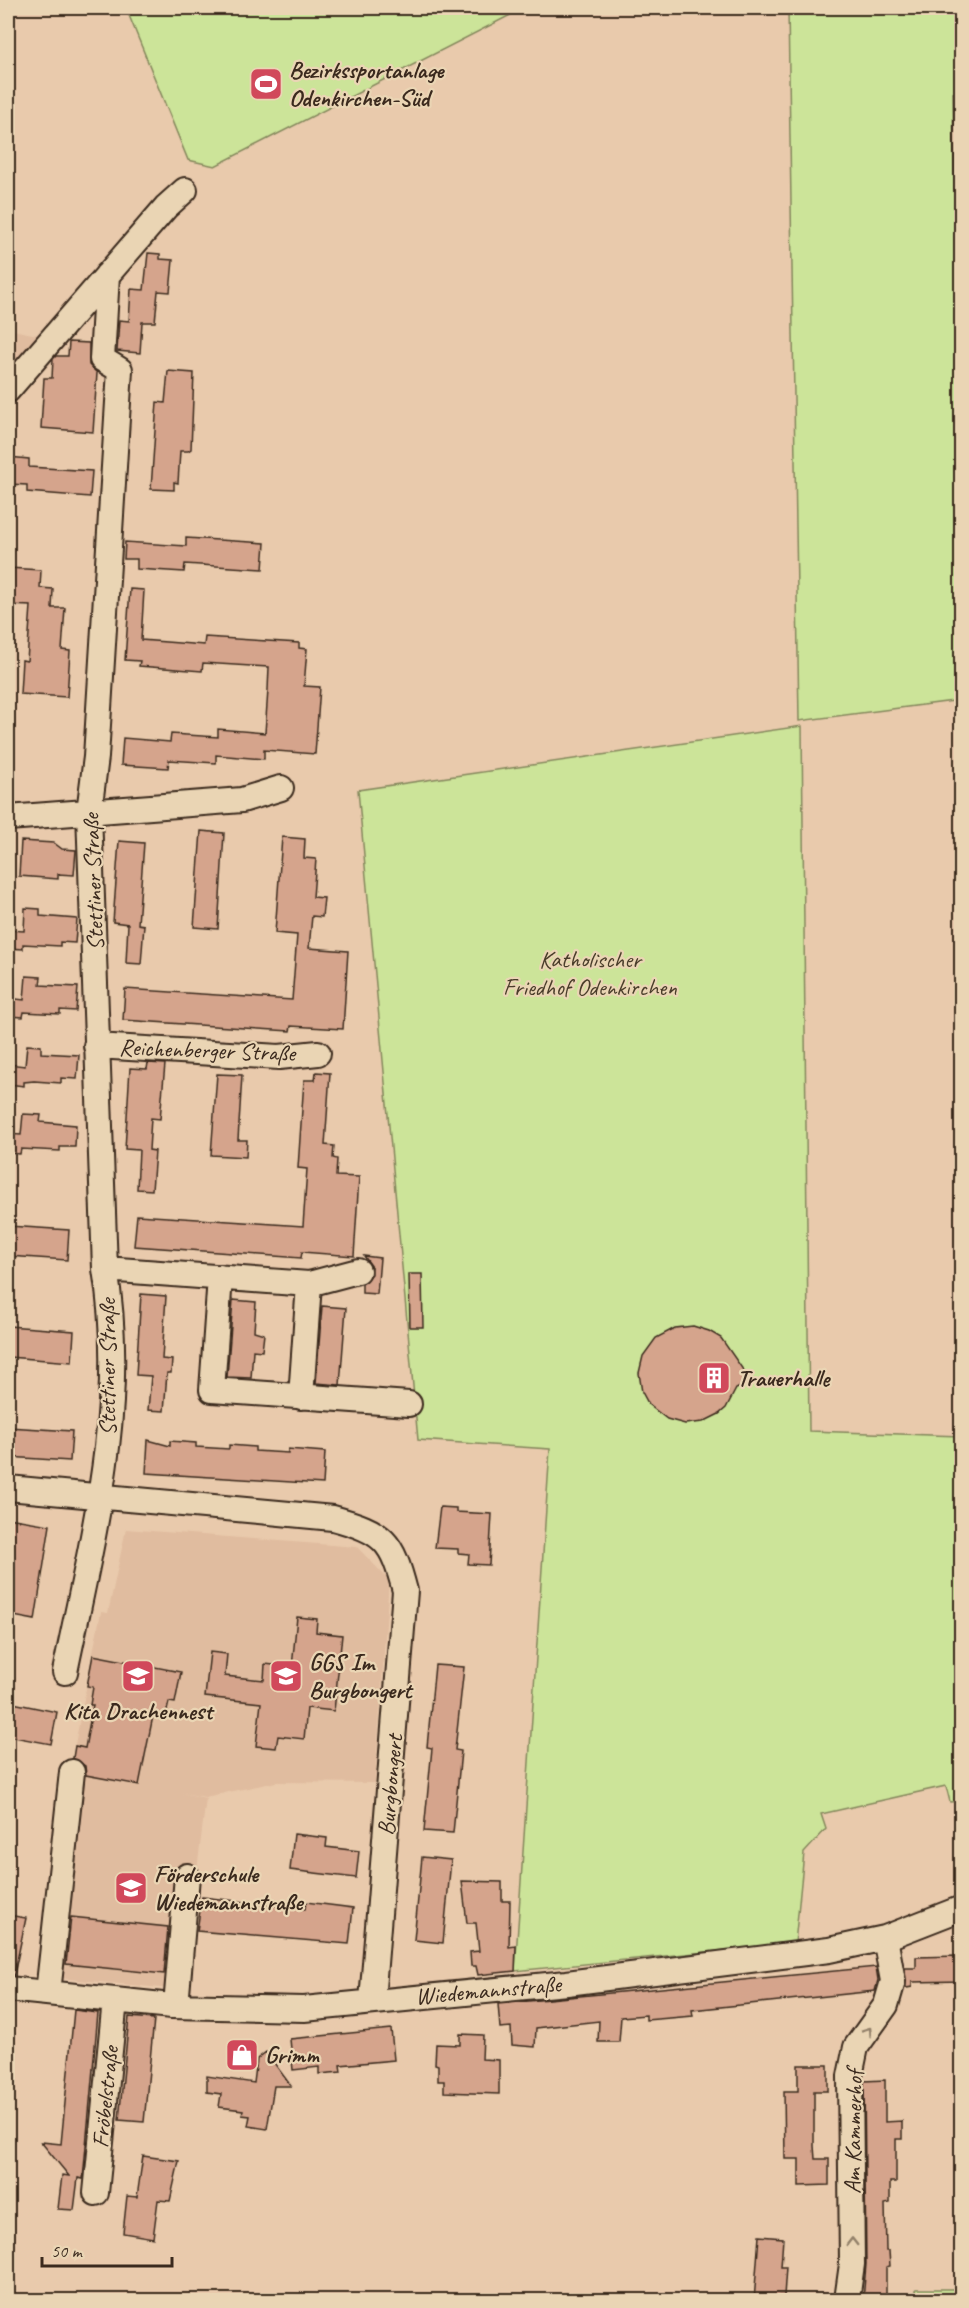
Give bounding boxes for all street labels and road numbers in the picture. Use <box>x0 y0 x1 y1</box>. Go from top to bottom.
street label: Stettiner Straße <box>76 811 110 951</box>
street label: Reichenberger Straße <box>119 1032 298 1068</box>
street label: Stettiner Straße <box>92 1296 122 1436</box>
street label: Burgbongert <box>371 1731 410 1837</box>
street label: Wiedemannstraße <box>414 1969 564 2011</box>
street label: Fröbelstraße <box>85 2043 125 2149</box>
street label: Am Kammerhof <box>837 2064 869 2194</box>

